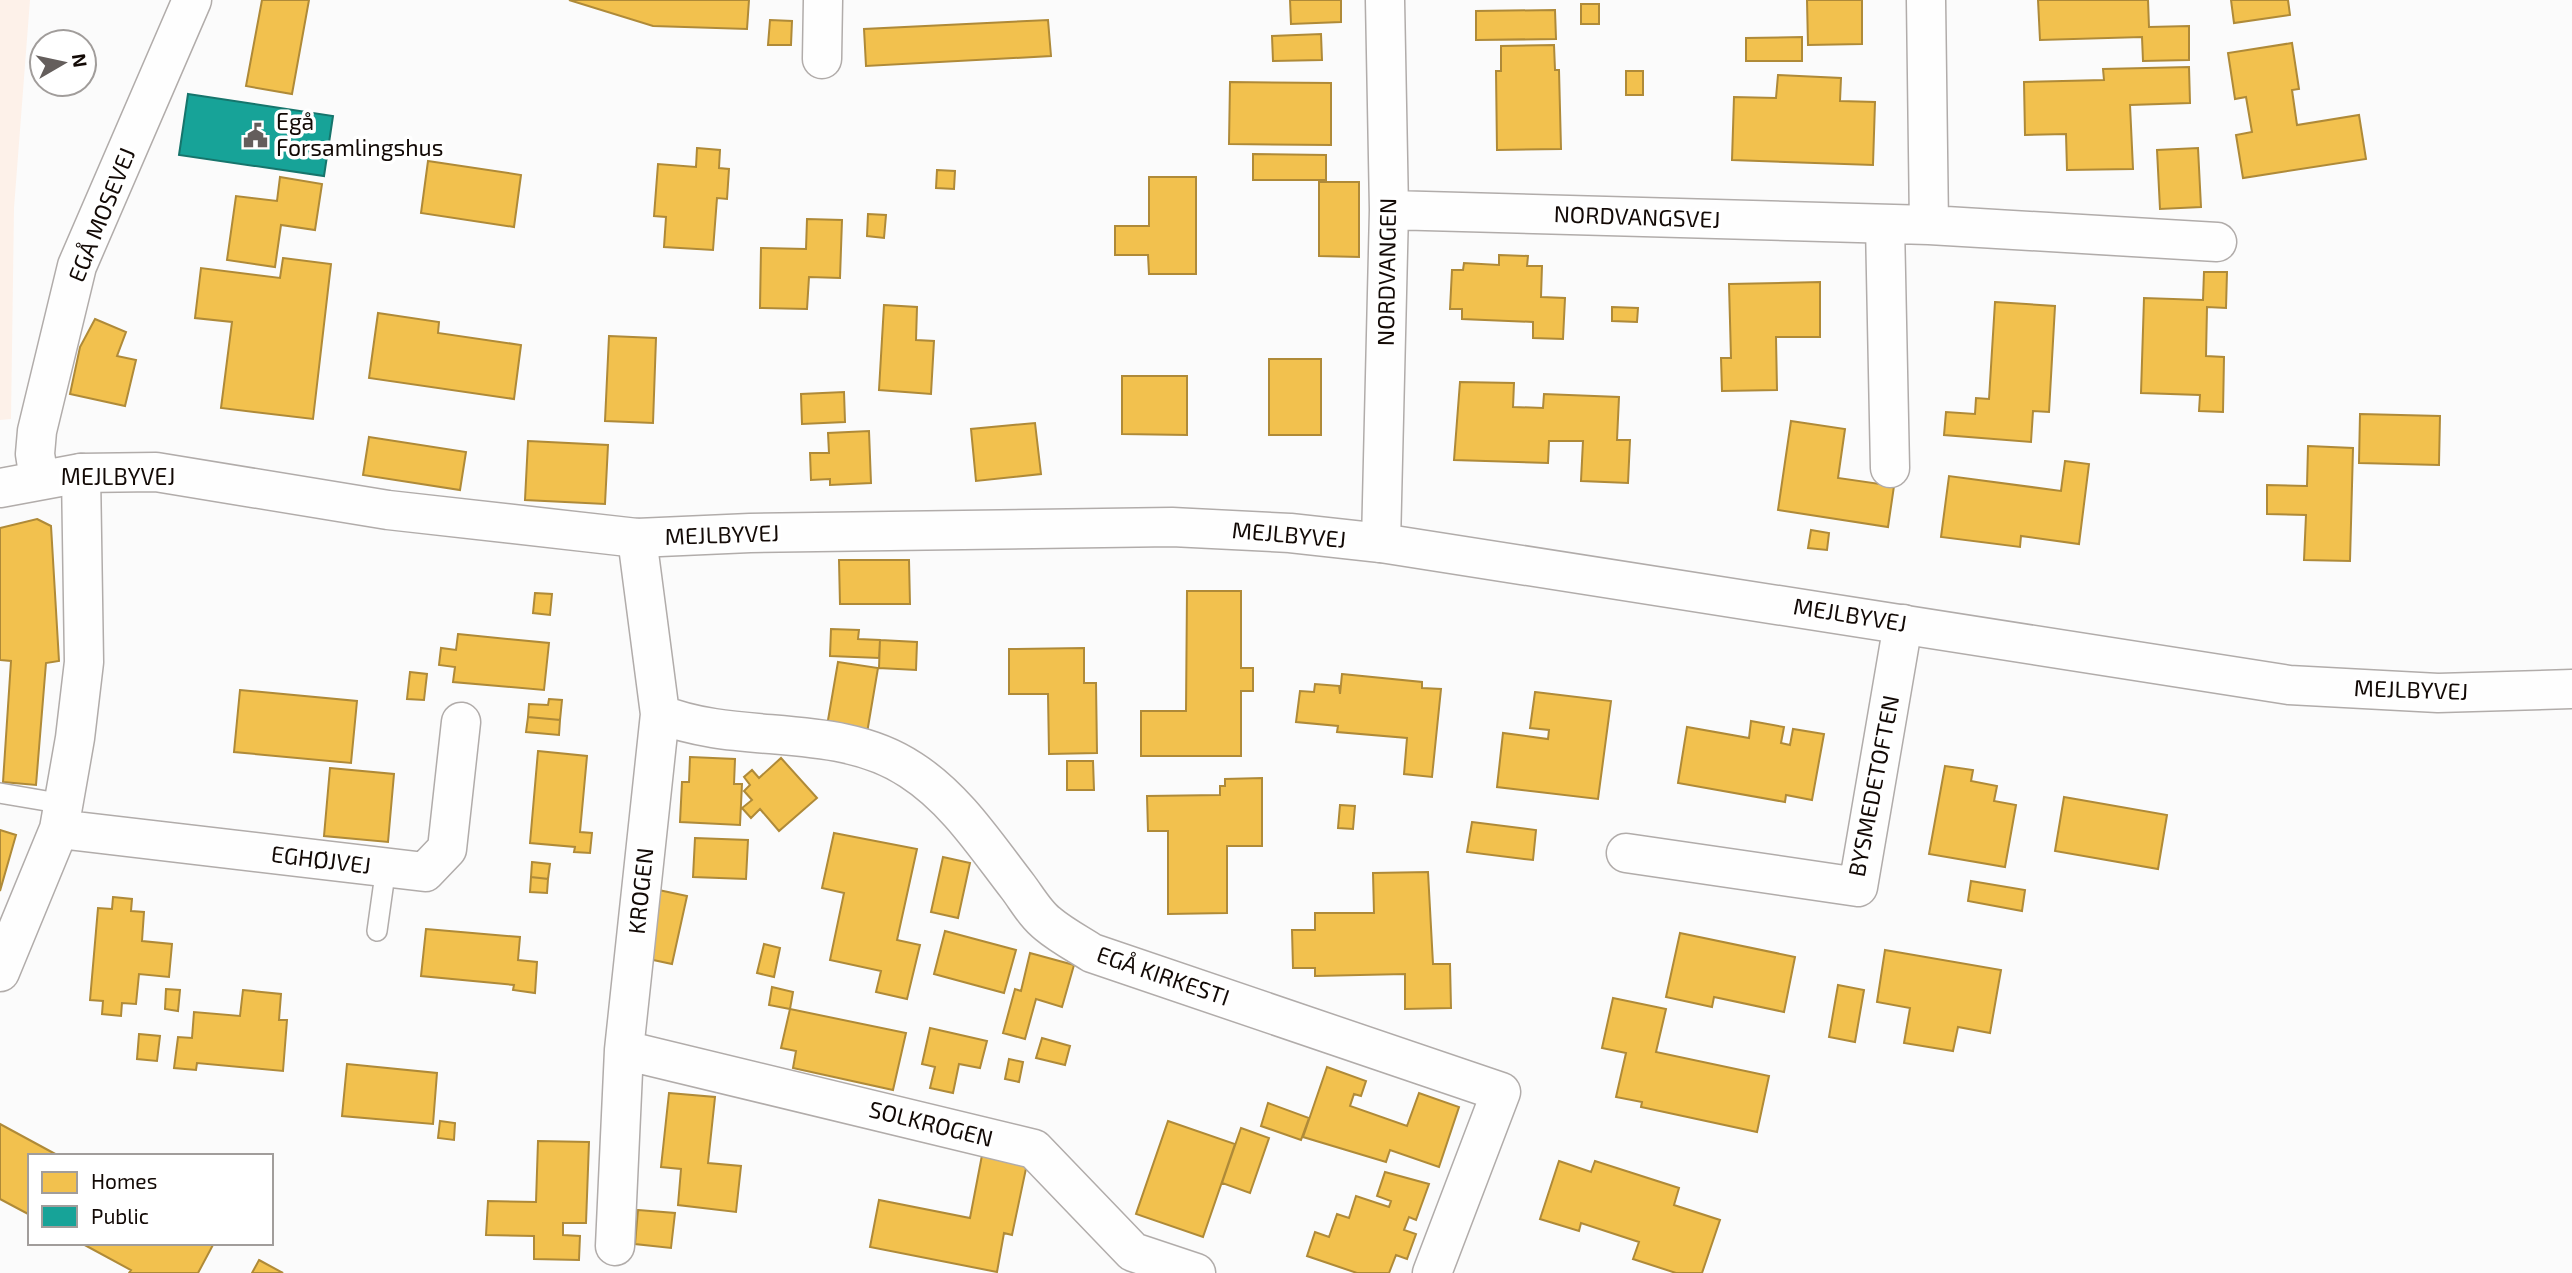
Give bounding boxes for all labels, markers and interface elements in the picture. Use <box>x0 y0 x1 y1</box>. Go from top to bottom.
north arrow <box>28 28 98 98</box>
text: N <box>68 52 93 69</box>
place label: Egå Forsamlingshus <box>276 107 443 161</box>
public building icon: Egå Forsamlingshus <box>242 121 270 149</box>
street label: EGÅ MOSEVEJ <box>61 144 141 286</box>
street label: NORDVANGEN <box>1371 198 1401 346</box>
street label: NORDVANGSVEJ <box>1553 199 1721 233</box>
street label: MEJLBYVEJ <box>61 462 175 490</box>
street label: MEJLBYVEJ <box>1231 515 1347 553</box>
street label: MEJLBYVEJ <box>664 518 780 550</box>
street label: MEJLBYVEJ <box>1791 591 1909 637</box>
street label: MEJLBYVEJ <box>2353 673 2469 705</box>
street label: BYSMEDETOFTEN <box>1842 693 1904 879</box>
street label: EGHØJVEJ <box>270 839 373 879</box>
street label: KROGEN <box>622 846 658 935</box>
street label: EGÅ KIRKESTI <box>1093 939 1233 1011</box>
street label: SOLKROGEN <box>866 1094 996 1152</box>
legend <box>28 1154 273 1245</box>
text: Homes <box>91 1168 157 1193</box>
text: Public <box>91 1203 149 1228</box>

